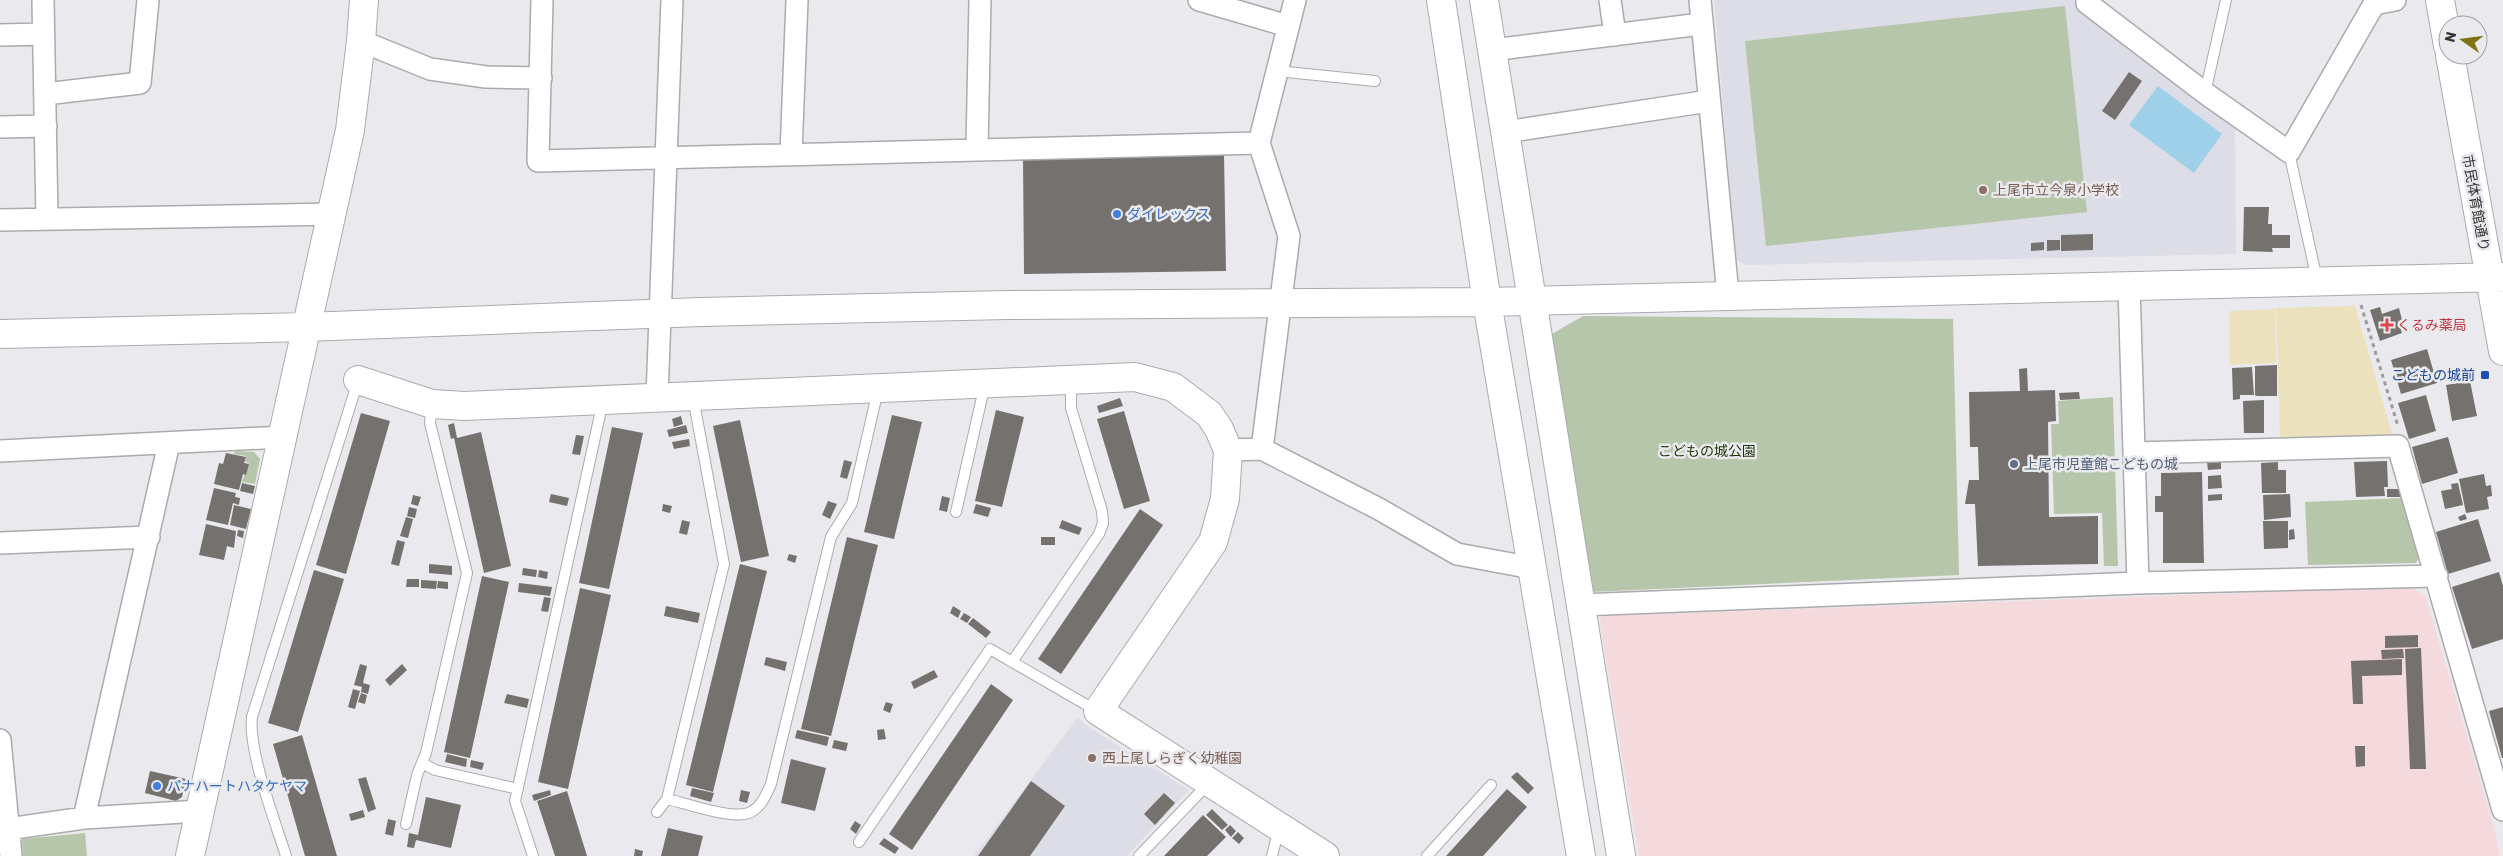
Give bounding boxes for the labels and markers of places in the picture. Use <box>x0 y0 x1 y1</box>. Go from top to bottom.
place label: 上尾市立今泉小学校 <box>1993 182 2119 199</box>
marker: 上尾市立今泉小学校 <box>1977 184 1989 196</box>
place label: ダイレックス <box>1127 206 1211 223</box>
marker: ダイレックス <box>1111 208 1123 220</box>
place label: くるみ薬局 <box>2397 317 2467 334</box>
marker: くるみ薬局 <box>2381 319 2393 331</box>
place label: こどもの城前 <box>2391 367 2475 384</box>
marker: こどもの城前 <box>2479 369 2491 381</box>
place label: 上尾市児童館こどもの城 <box>2024 456 2178 473</box>
marker: 上尾市児童館こどもの城 <box>2008 458 2020 470</box>
place label: 西上尾しらぎく幼稚園 <box>1102 750 1242 767</box>
marker: 西上尾しらぎく幼稚園 <box>1086 752 1098 764</box>
place label: パナハートハタケヤマ <box>167 778 307 795</box>
marker: パナハートハタケヤマ <box>151 780 163 792</box>

